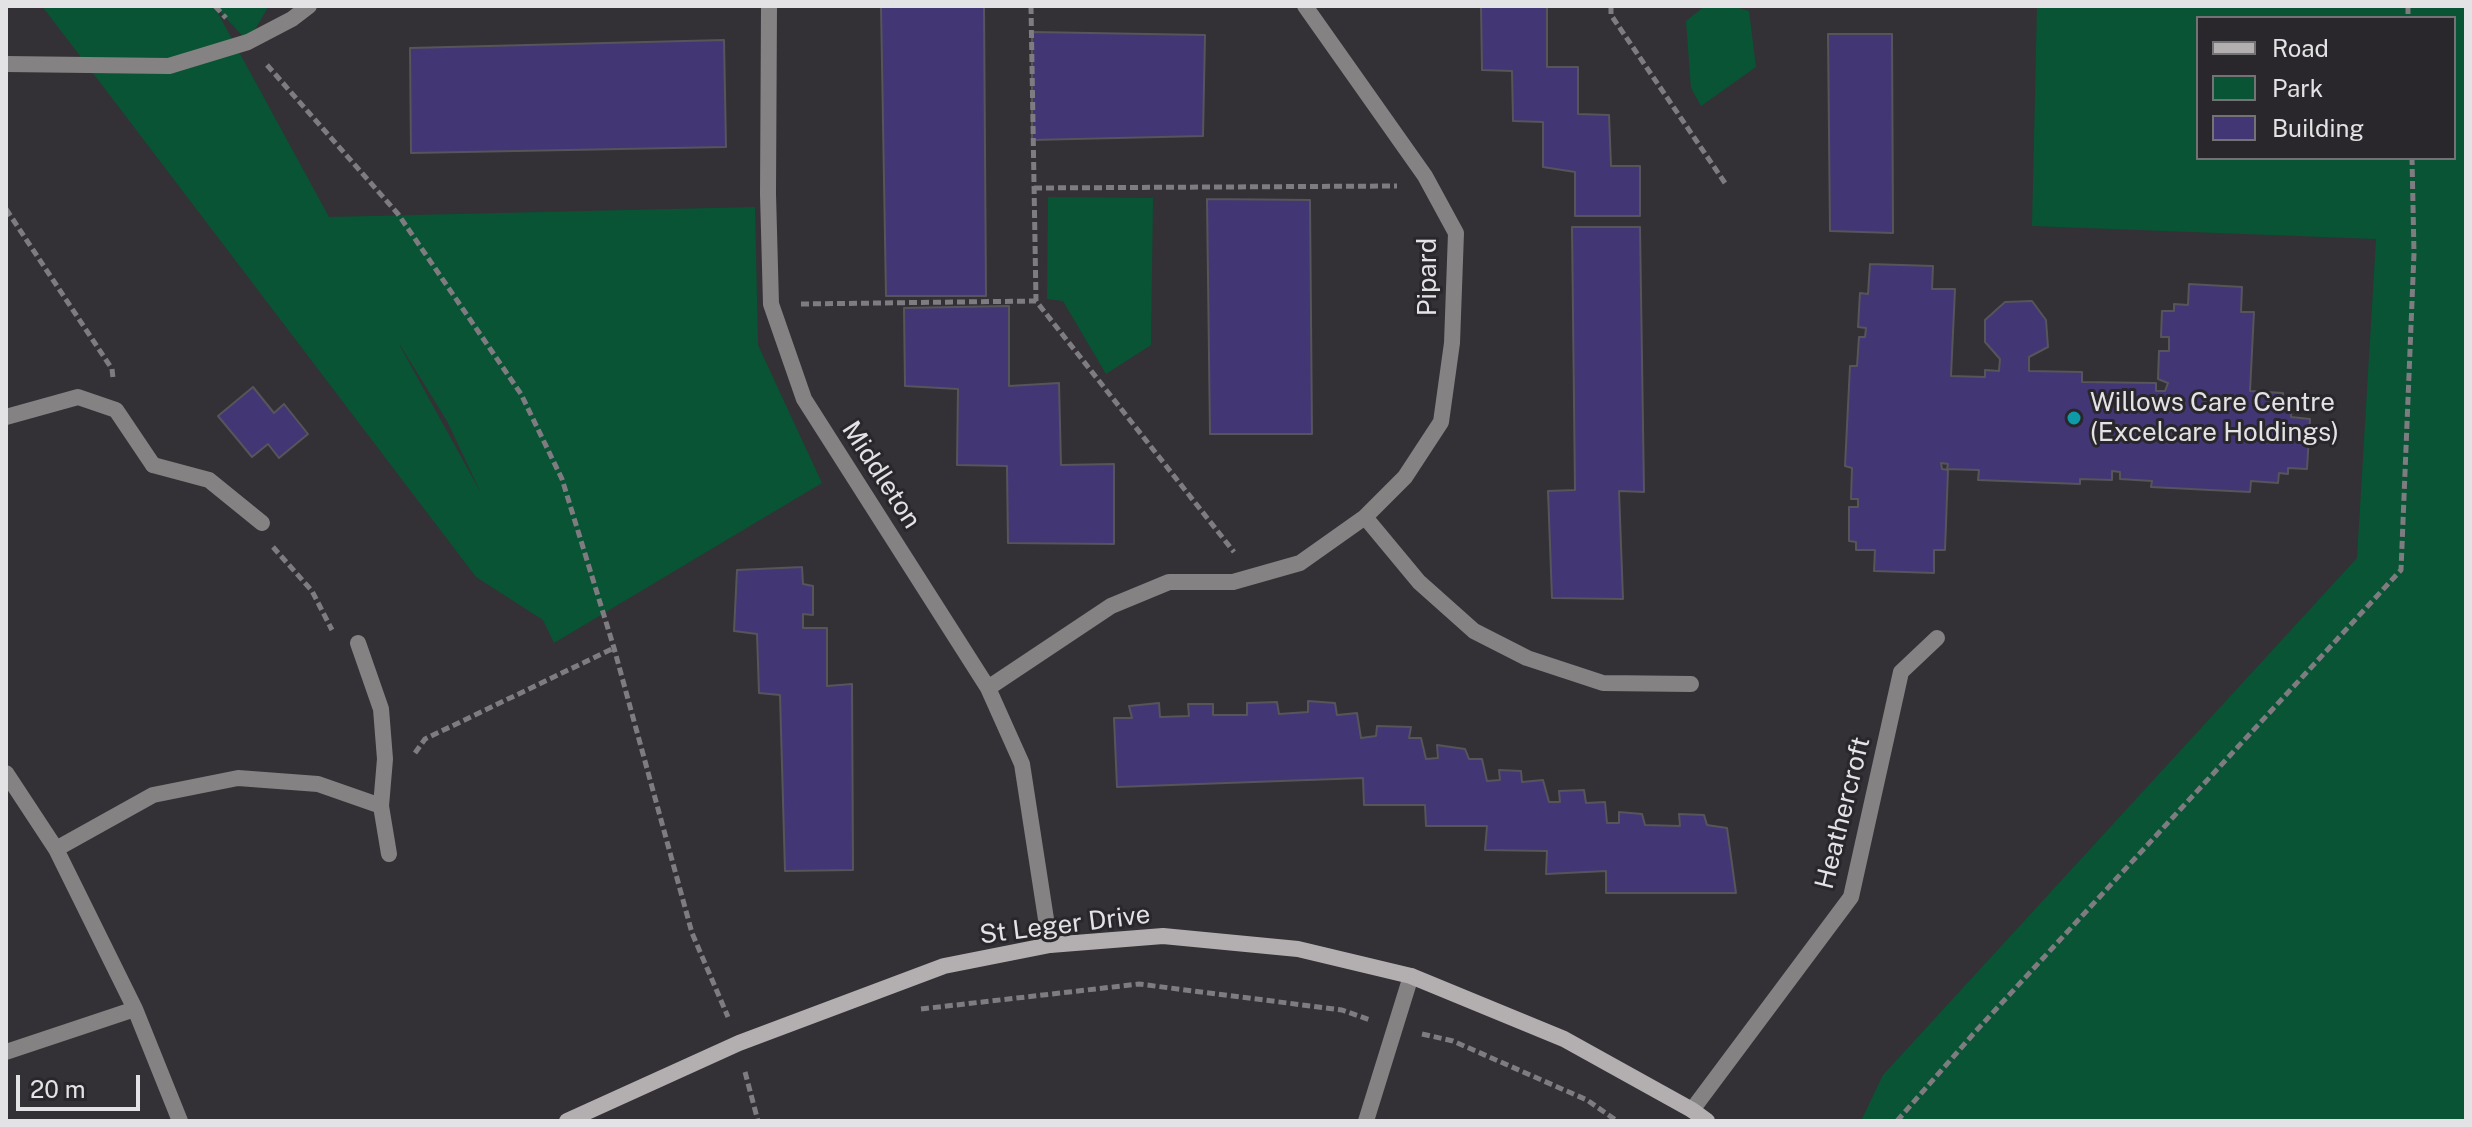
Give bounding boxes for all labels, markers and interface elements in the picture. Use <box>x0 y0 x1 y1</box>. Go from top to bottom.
legend <box>2196 16 2456 160</box>
text: Road <box>2272 34 2329 62</box>
text: Park <box>2272 74 2323 102</box>
text: Building <box>2272 114 2364 142</box>
street label: Pipard <box>1412 238 1444 316</box>
place label: Willows Care Centre (Excelcare Holdings) <box>2090 387 2339 448</box>
marker: Willows Care Centre (Excelcare Holdings) <box>2065 409 2083 427</box>
street label: Middleton <box>835 416 927 534</box>
street label: Heathercroft <box>1809 734 1877 892</box>
street label: St Leger Drive <box>978 899 1152 951</box>
scale bar <box>20 1059 144 1109</box>
text: 20 m <box>30 1075 86 1103</box>

